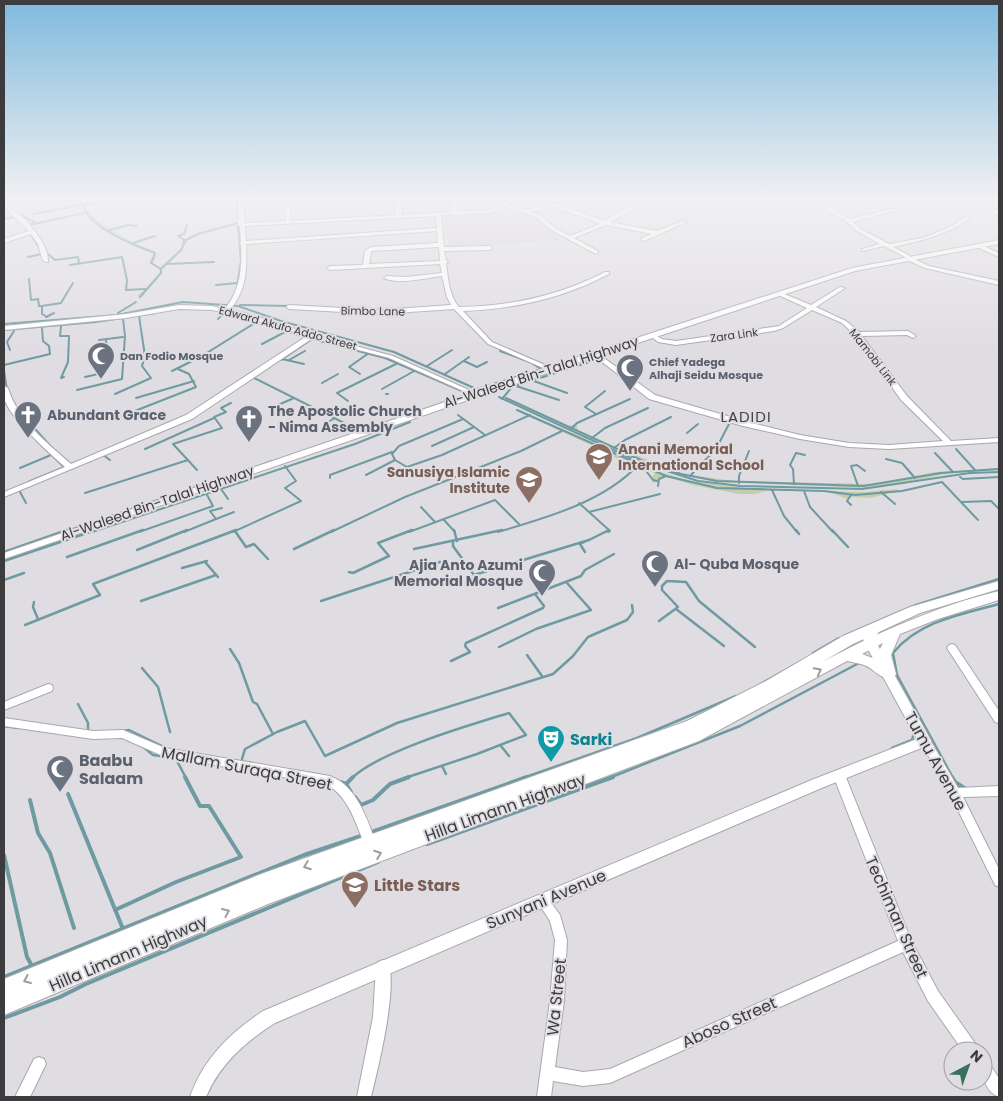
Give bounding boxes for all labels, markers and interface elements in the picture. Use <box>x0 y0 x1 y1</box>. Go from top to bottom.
street label: Edward Akufo Addo Street <box>217 302 359 354</box>
street label: Bimbo Lane <box>341 302 405 320</box>
street label: Zara Link <box>709 324 759 346</box>
street label: Mamobi Link <box>846 325 901 389</box>
street label: Al-Waleed Bin-Talal Highway <box>441 331 641 413</box>
mosque icon: Dan Fodio Mosque <box>86 341 116 380</box>
place label: Dan Fodio Mosque <box>120 348 223 364</box>
mosque icon: Chief Yadega Alhaji Seidu Mosque <box>615 353 645 392</box>
place label: Chief Yadega Alhaji Seidu Mosque <box>649 354 763 383</box>
church icon: Abundant Grace <box>13 400 43 439</box>
place label: The Apostolic Church - Nima Assembly <box>268 401 422 437</box>
church icon: The Apostolic Church - Nima Assembly <box>234 404 264 443</box>
place label: Abundant Grace <box>47 405 166 425</box>
district label: LADIDI <box>720 406 772 427</box>
place label: Anani Memorial International School <box>618 439 764 475</box>
school or university icon: Anani Memorial International School <box>584 442 614 481</box>
street label: Al-Waleed Bin-Talal Highway <box>57 460 257 546</box>
place label: Sanusiya Islamic Institute <box>387 462 511 498</box>
school or university icon: Sanusiya Islamic Institute <box>514 465 544 504</box>
mosque icon: Al- Quba Mosque <box>640 549 670 588</box>
place label: Al- Quba Mosque <box>674 554 800 574</box>
place label: Ajia Anto Azumi Memorial Mosque <box>394 555 523 591</box>
mosque icon: Ajia Anto Azumi Memorial Mosque <box>527 558 557 597</box>
one-way arrow <box>813 667 822 677</box>
street label: Tumu Avenue <box>899 708 972 815</box>
theatre icon: Sarki <box>536 724 566 763</box>
place label: Sarki <box>570 728 612 751</box>
street label: Mallam Suraqa Street <box>160 741 334 796</box>
place label: Baabu Salaam <box>79 749 143 790</box>
mosque icon: Baabu Salaam <box>45 754 75 793</box>
street label: Hilla Limann Highway <box>421 768 589 847</box>
one-way arrow <box>373 850 382 860</box>
street label: Techiman Street <box>859 853 934 982</box>
one-way arrow <box>303 860 312 870</box>
street label: Sunyani Avenue <box>483 864 610 935</box>
school or university icon: Little Stars <box>340 870 370 909</box>
place label: Little Stars <box>374 874 460 897</box>
one-way arrow <box>222 908 230 918</box>
street label: Hilla Limann Highway <box>46 910 211 997</box>
street label: Wa Street <box>541 957 572 1037</box>
one-way arrow <box>23 973 32 984</box>
street label: Aboso Street <box>678 991 780 1054</box>
north arrow <box>943 1041 993 1091</box>
text: N <box>966 1045 987 1067</box>

